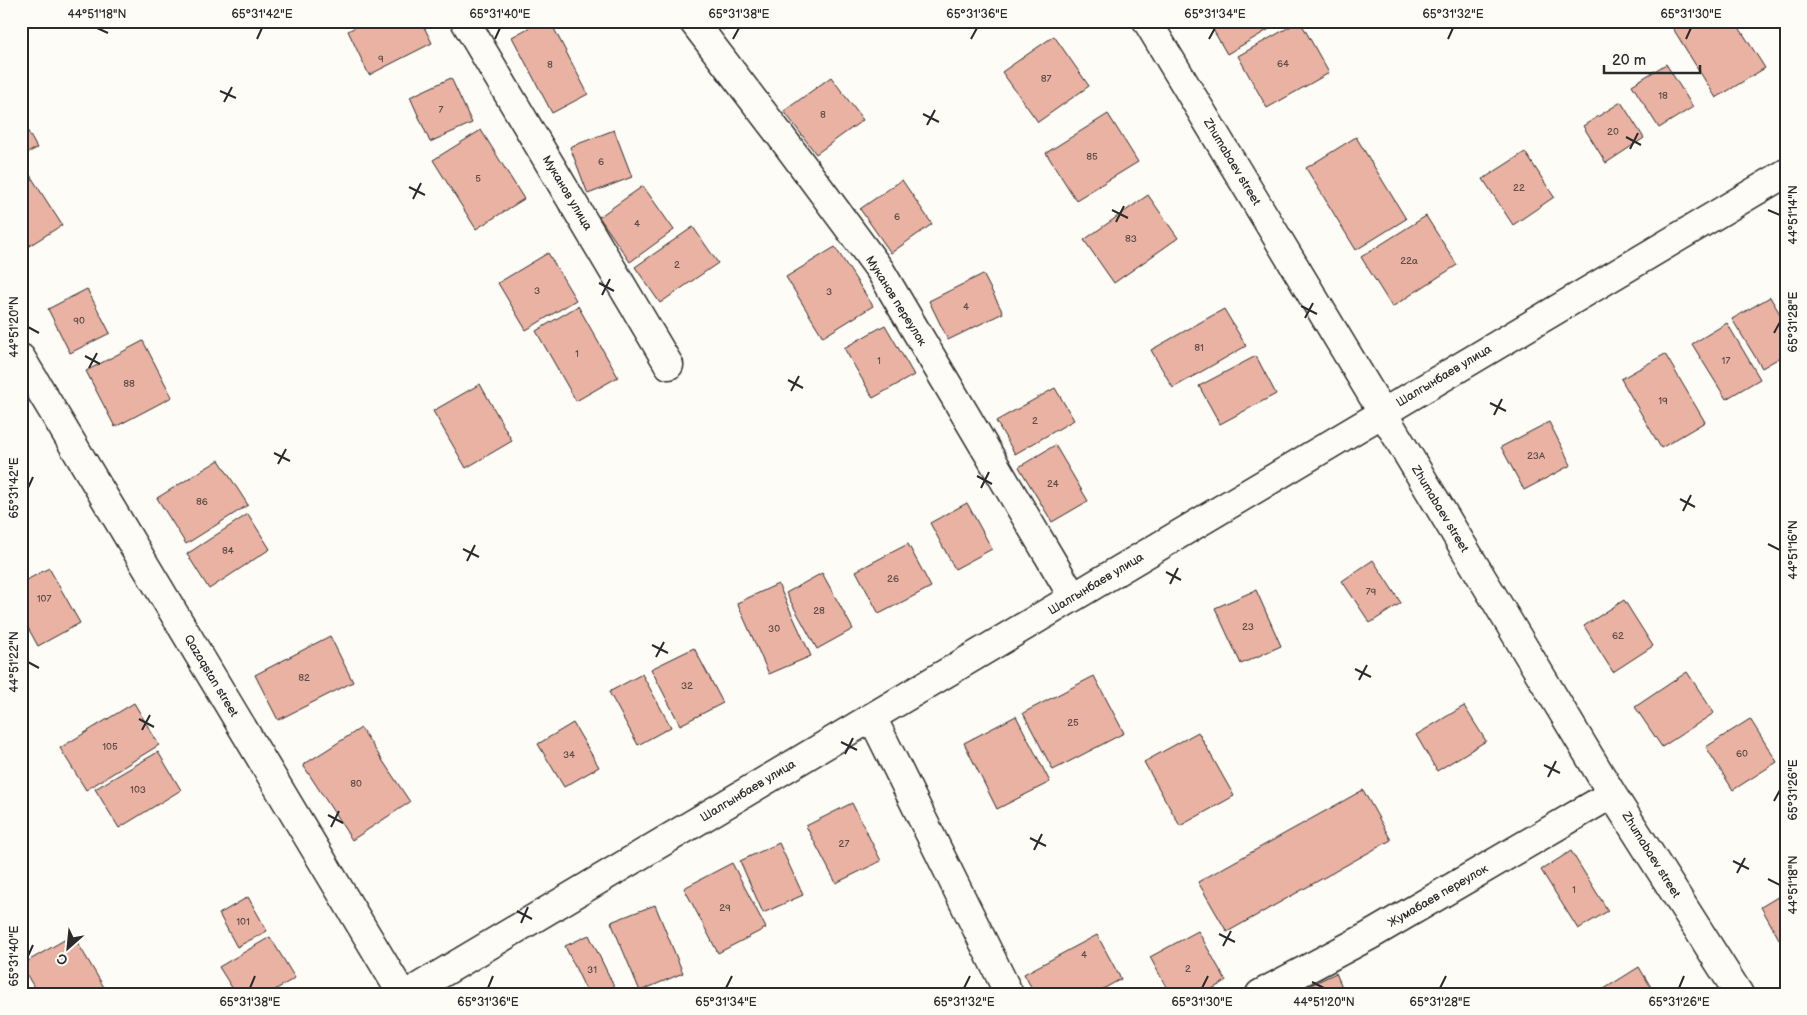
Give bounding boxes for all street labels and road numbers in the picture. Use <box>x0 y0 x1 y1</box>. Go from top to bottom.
street label: Zhumabaev street <box>1200 115 1264 208</box>
street label: Муканов улица <box>539 153 595 233</box>
street label: Муканов переулок <box>862 253 930 349</box>
street label: Шалгынбаев улица <box>1394 342 1494 410</box>
street label: Zhumabaev street <box>1408 462 1472 555</box>
street label: Шалгынбаев улица <box>1046 550 1146 618</box>
street label: Qazaqstan street <box>181 632 242 720</box>
street label: Шалгынбаев улица <box>698 757 798 825</box>
street label: Zhumabaev street <box>1618 808 1684 901</box>
street label: Жумабаев переулок <box>1385 861 1491 931</box>

